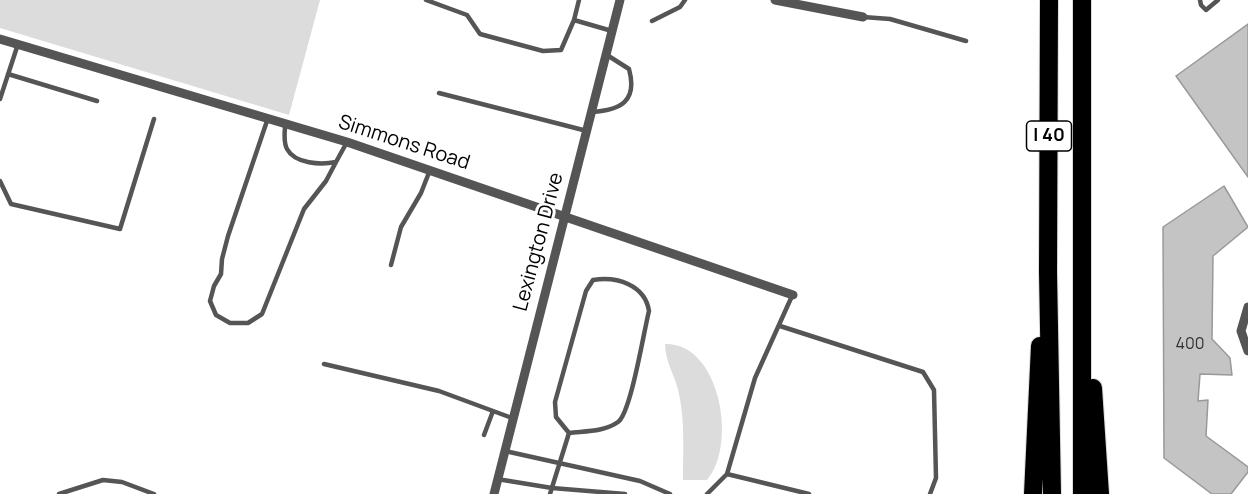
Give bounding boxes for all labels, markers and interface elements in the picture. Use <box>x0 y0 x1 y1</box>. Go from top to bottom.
street label: Simmons Road <box>335 111 473 175</box>
road number: I 40 <box>1026 121 1072 151</box>
street label: Lexington Drive <box>509 170 569 314</box>
house number: 400 <box>1176 335 1204 355</box>

